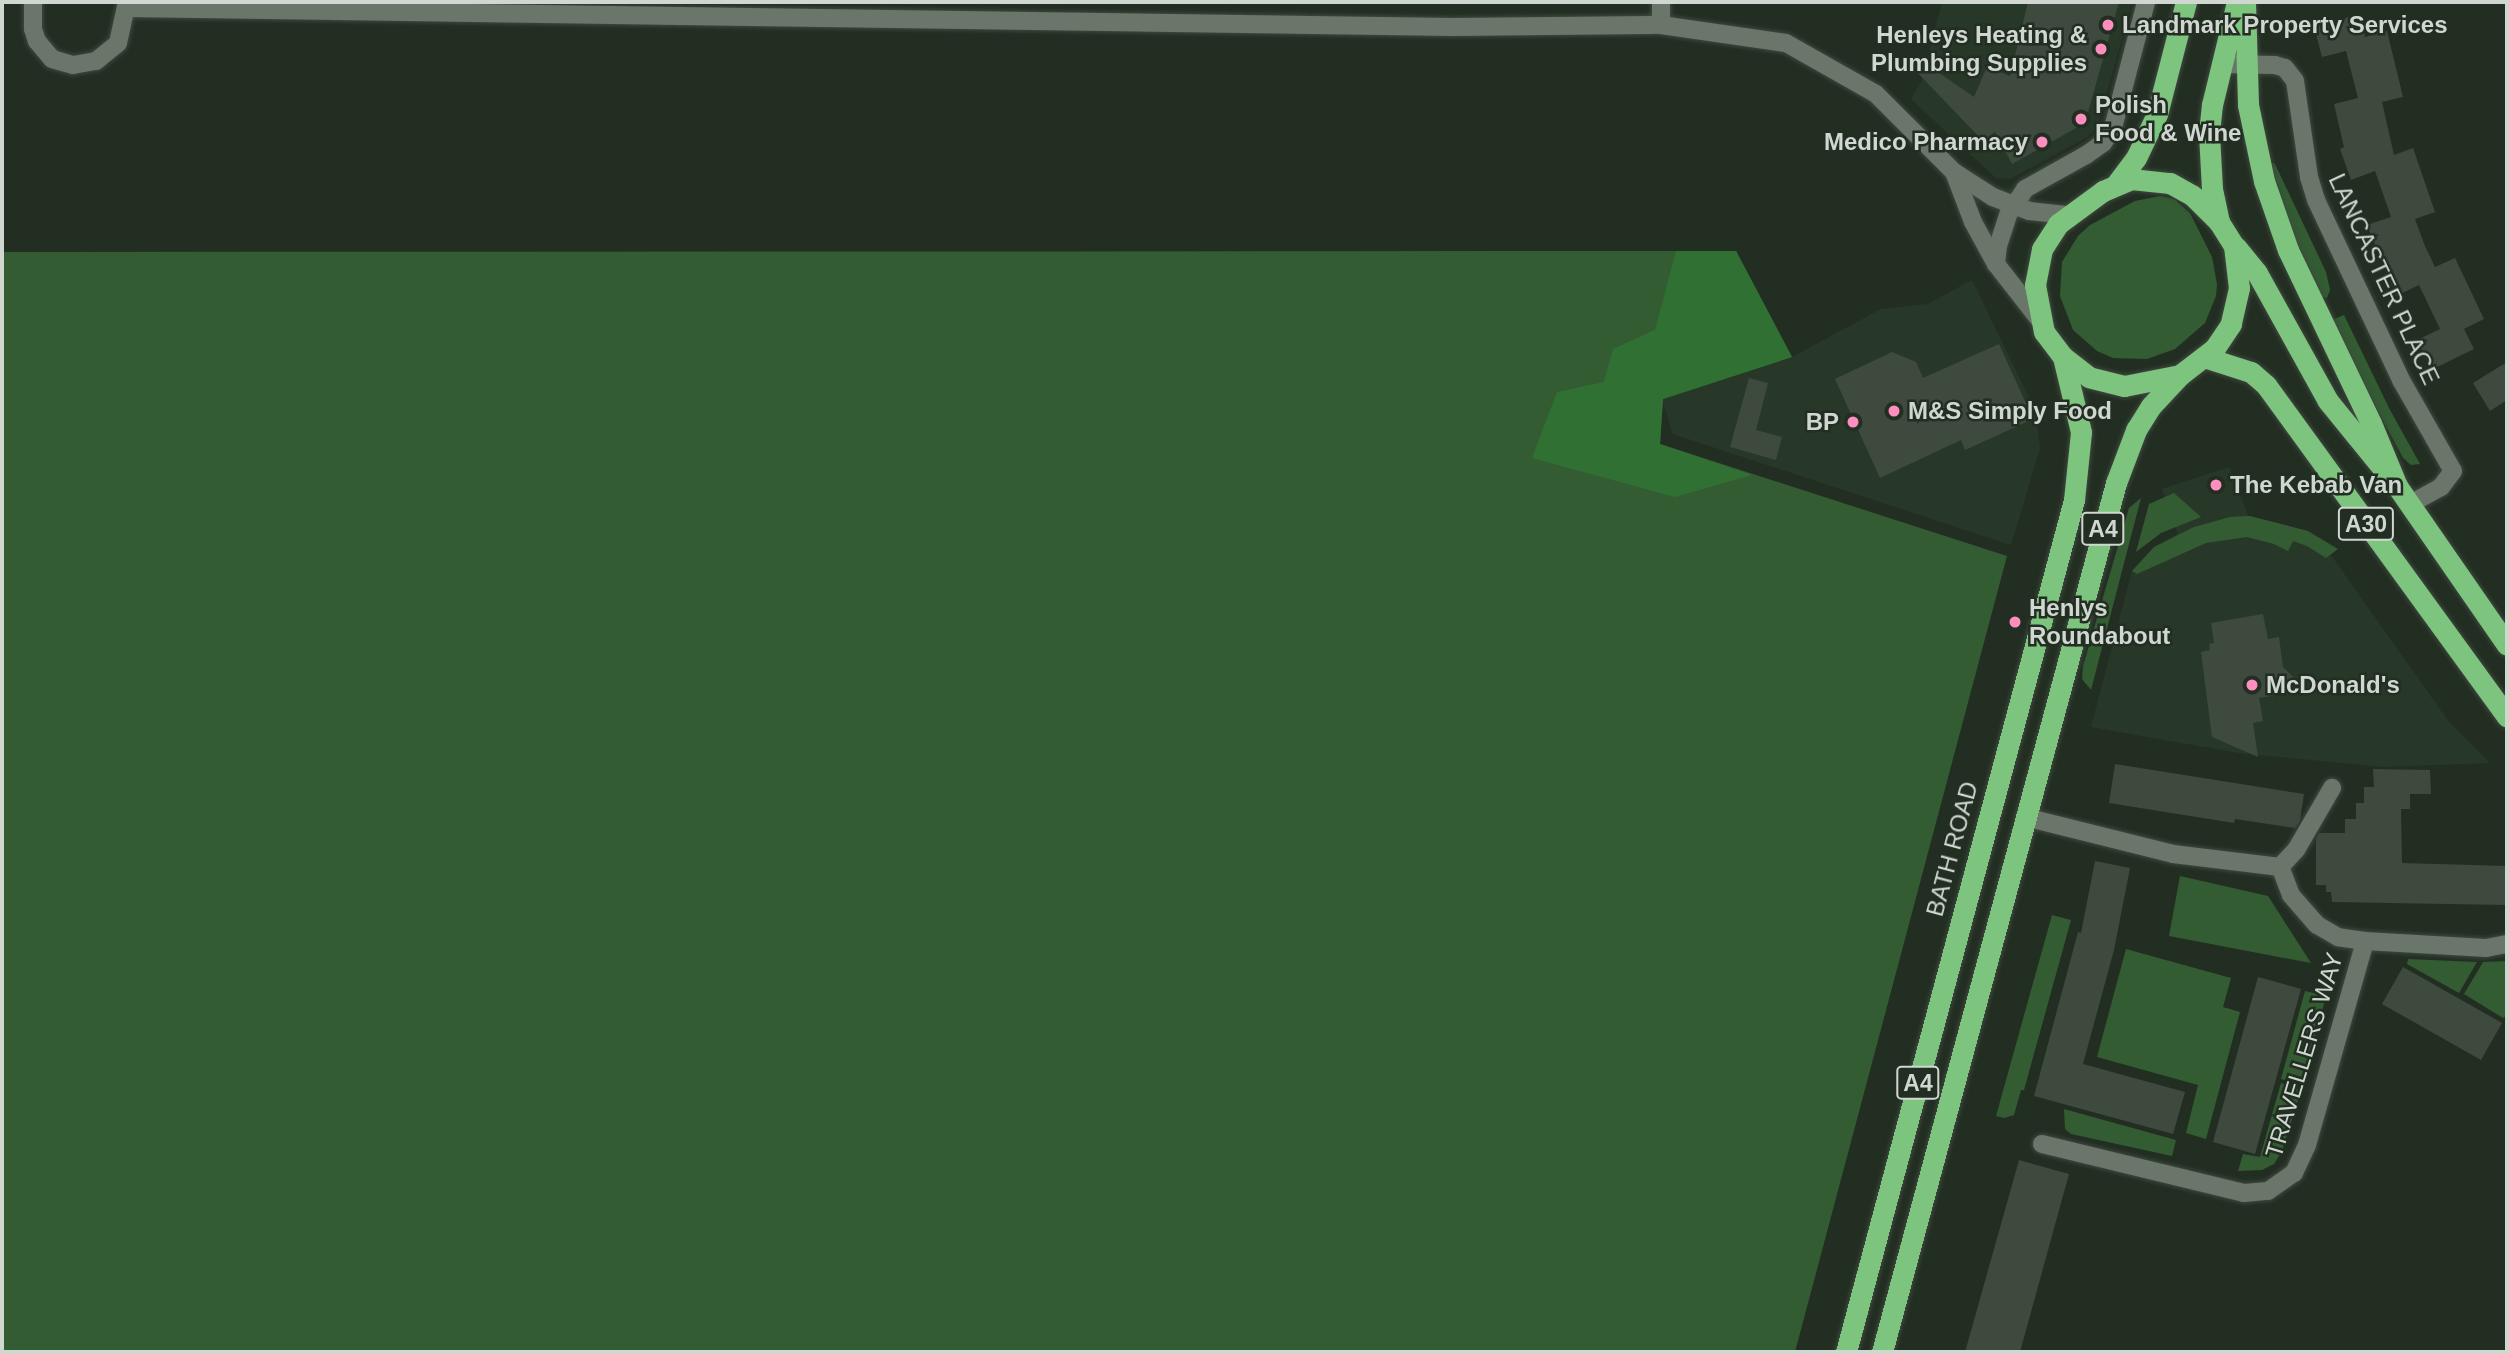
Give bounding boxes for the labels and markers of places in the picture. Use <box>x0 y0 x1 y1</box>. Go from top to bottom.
place label: Landmark Property Services <box>2122 11 2447 39</box>
marker: Landmark Property Services <box>2100 17 2116 33</box>
place label: Henleys Heating & Plumbing Supplies <box>1871 21 2087 77</box>
marker: Henleys Heating & Plumbing Supplies <box>2093 41 2109 57</box>
place label: Polish Food & Wine <box>2095 91 2241 147</box>
marker: Polish Food & Wine <box>2073 111 2089 127</box>
place label: Medico Pharmacy <box>1824 128 2028 156</box>
marker: Medico Pharmacy <box>2034 134 2050 150</box>
place label: M&S Simply Food <box>1908 397 2112 425</box>
marker: M&S Simply Food <box>1886 403 1902 419</box>
place label: BP <box>1806 408 1839 436</box>
marker: BP <box>1845 414 1861 430</box>
place label: The Kebab Van <box>2230 471 2402 499</box>
marker: The Kebab Van <box>2208 477 2224 493</box>
place label: Henlys Roundabout <box>2029 594 2170 650</box>
marker: Henlys Roundabout <box>2007 614 2023 630</box>
place label: McDonald's <box>2266 671 2400 699</box>
marker: McDonald's <box>2244 677 2260 693</box>

